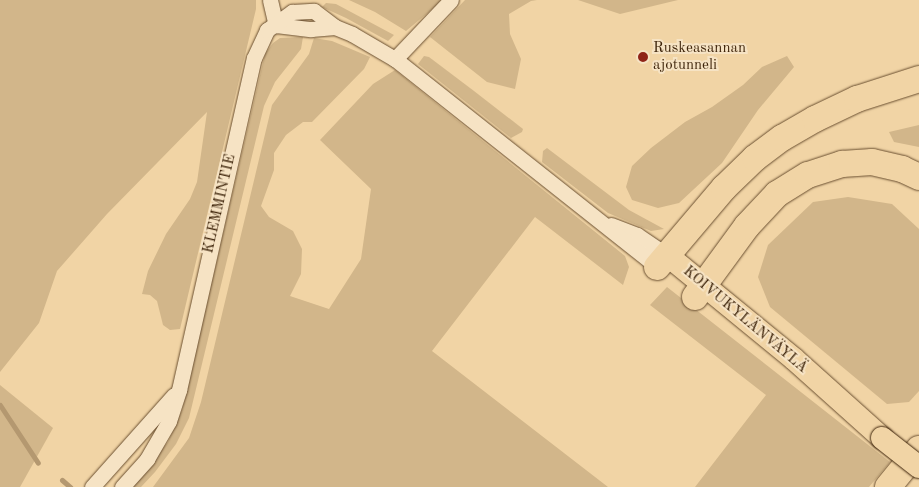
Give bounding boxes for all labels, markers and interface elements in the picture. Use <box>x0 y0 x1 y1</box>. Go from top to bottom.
place label: Ruskeasannan ajotunneli <box>653 39 746 74</box>
marker: Ruskeasannan ajotunneli <box>637 51 649 63</box>
street label: KLEMMINTIE <box>200 153 240 255</box>
street label: KOIVUKYLÄNVÄYLÄ <box>679 263 811 377</box>

